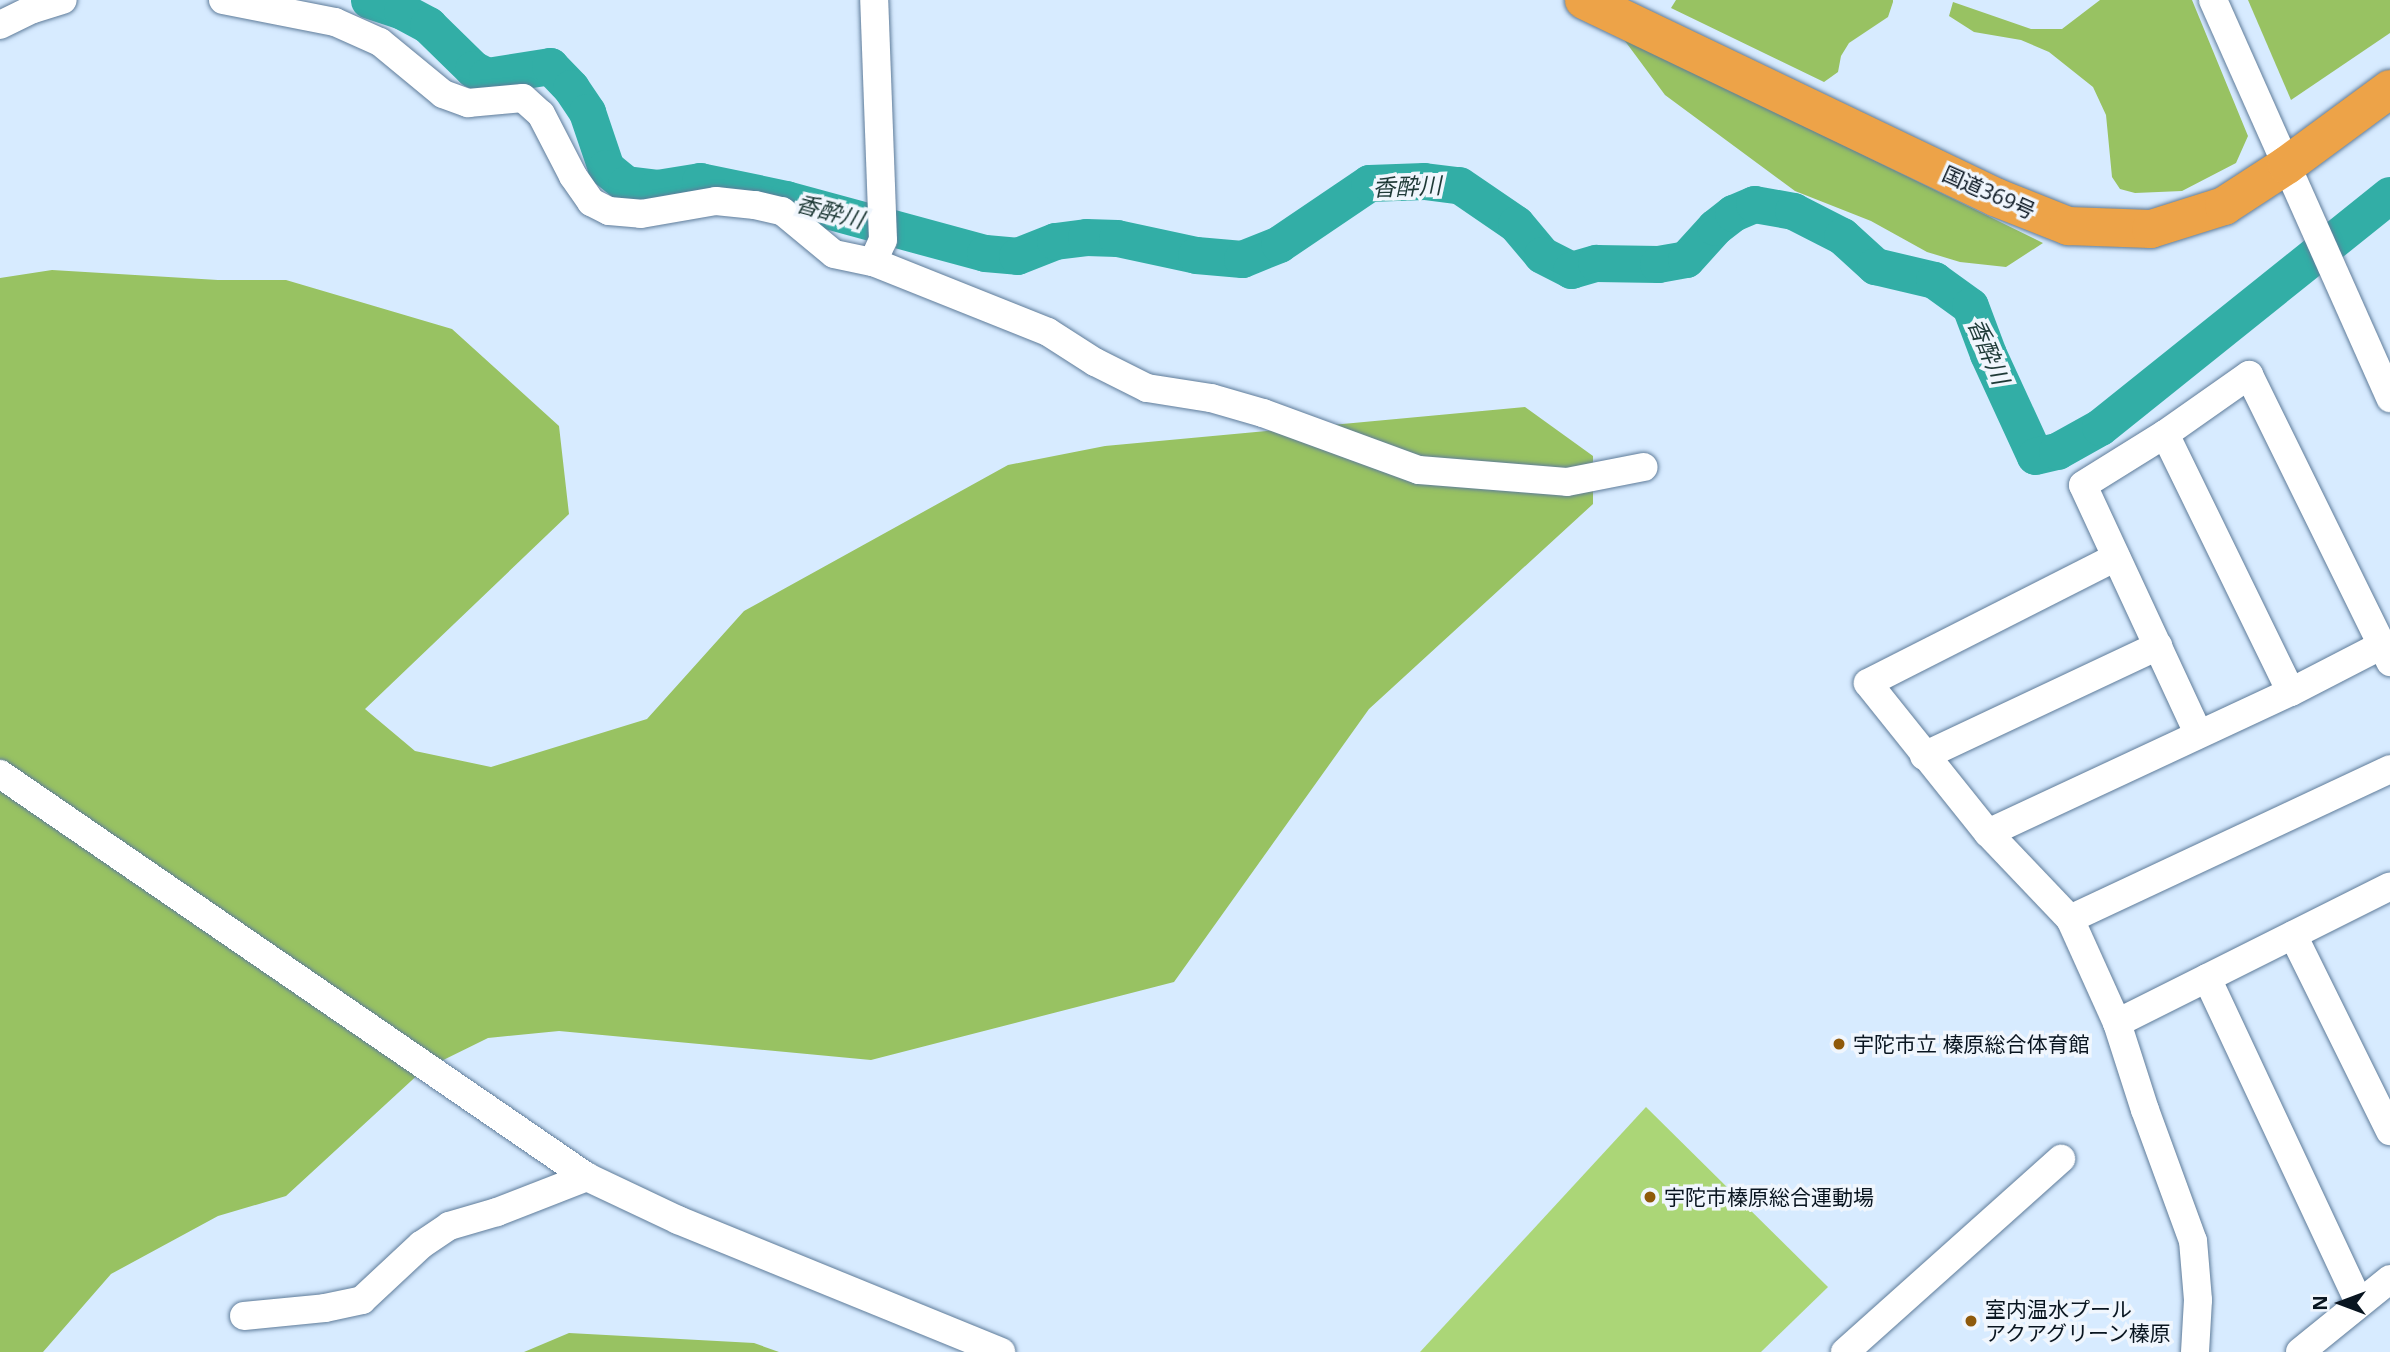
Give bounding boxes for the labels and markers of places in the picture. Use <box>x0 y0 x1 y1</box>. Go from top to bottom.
place label: 宇陀市立 榛原総合体育館 <box>1853 1031 2089 1057</box>
marker: 宇陀市立 榛原総合体育館 <box>1831 1036 1847 1052</box>
place label: 宇陀市榛原総合運動場 <box>1664 1184 1874 1210</box>
marker: 宇陀市榛原総合運動場 <box>1642 1189 1658 1205</box>
place label: 室内温水プール アクアグリーン榛原 <box>1985 1296 2174 1346</box>
marker: 室内温水プール アクアグリーン榛原 <box>1963 1313 1979 1329</box>

